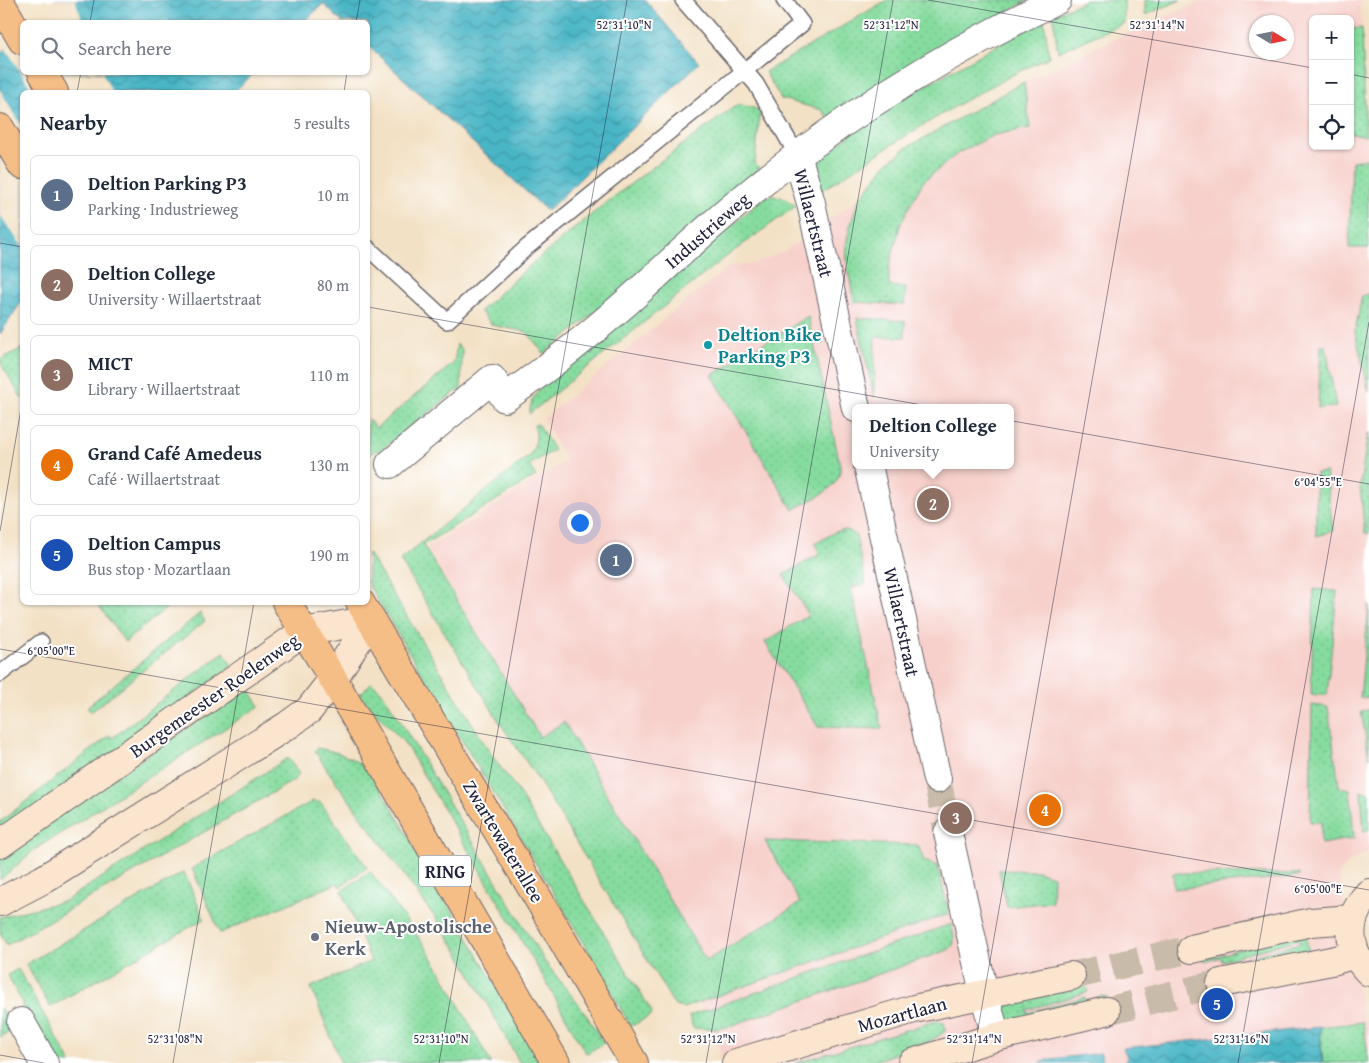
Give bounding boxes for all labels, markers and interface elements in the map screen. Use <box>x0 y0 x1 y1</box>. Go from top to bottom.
north arrow <box>1249 15 1294 60</box>
map controls <box>1309 15 1354 150</box>
button: + <box>1309 15 1354 60</box>
text: 52°31'10"N <box>596 16 652 33</box>
text: 52°31'12"N <box>863 16 919 33</box>
text: 52°31'14"N <box>1129 16 1185 33</box>
search box <box>20 20 370 75</box>
icon: search <box>38 34 66 62</box>
text: Search here <box>78 34 172 62</box>
button: − <box>1309 60 1354 105</box>
button: locate <box>1309 105 1354 150</box>
text: Nearby <box>40 107 107 138</box>
text: 5 results <box>293 111 350 135</box>
street label: Willaertstraat <box>787 166 841 281</box>
text: Deltion Parking P3 <box>88 169 247 197</box>
text: 1 <box>53 183 61 207</box>
text: 10 m <box>317 183 349 207</box>
street label: Industrieweg <box>658 185 756 275</box>
text: Parking · Industrieweg <box>88 197 238 221</box>
text: Deltion College <box>88 259 216 287</box>
text: 2 <box>53 273 61 297</box>
text: 80 m <box>317 273 349 297</box>
text: University · Willaertstraat <box>88 287 261 311</box>
place label: Deltion Bike Parking P3 <box>718 320 822 370</box>
marker: Deltion Bike Parking P3 <box>702 339 714 351</box>
text: MICT <box>88 349 133 377</box>
text: 3 <box>53 363 61 387</box>
text: 110 m <box>309 363 349 387</box>
text: Library · Willaertstraat <box>88 377 240 401</box>
popup <box>852 404 1014 469</box>
text: Deltion College <box>869 411 997 439</box>
text: Grand Café Amedeus <box>88 439 262 467</box>
text: University <box>869 439 939 463</box>
text: 4 <box>53 453 61 477</box>
text: 130 m <box>309 453 349 477</box>
text: Café · Willaertstraat <box>88 467 220 491</box>
text: 6°04'55"E <box>1294 473 1342 490</box>
pin: 2 <box>917 485 949 523</box>
your location <box>567 510 593 536</box>
text: Deltion Campus <box>88 529 221 557</box>
pin: 1 <box>600 541 632 579</box>
text: 5 <box>53 543 61 567</box>
text: 190 m <box>309 543 349 567</box>
text: Bus stop · Mozartlaan <box>88 557 231 581</box>
street label: Willaertstraat <box>877 565 927 680</box>
street label: Burgemeester Roelenweg <box>123 625 305 764</box>
text: 6°05'00"E <box>27 642 75 659</box>
street label: Zwartewaterallee <box>456 774 552 908</box>
pin: 4 <box>1029 791 1061 829</box>
pin: 3 <box>940 799 972 837</box>
road number: RING <box>419 856 471 886</box>
text: 6°05'00"E <box>1294 880 1342 897</box>
place label: Nieuw-Apostolische Kerk <box>325 912 492 962</box>
marker: Nieuw-Apostolische Kerk <box>309 931 321 943</box>
pin: 5 <box>1201 985 1233 1023</box>
street label: Mozartlaan <box>854 989 950 1039</box>
text: 52°31'08"N <box>147 1030 203 1047</box>
text: 52°31'10"N <box>413 1030 469 1047</box>
text: 52°31'12"N <box>680 1030 736 1047</box>
text: 52°31'14"N <box>946 1030 1002 1047</box>
text: 52°31'16"N <box>1213 1030 1269 1047</box>

